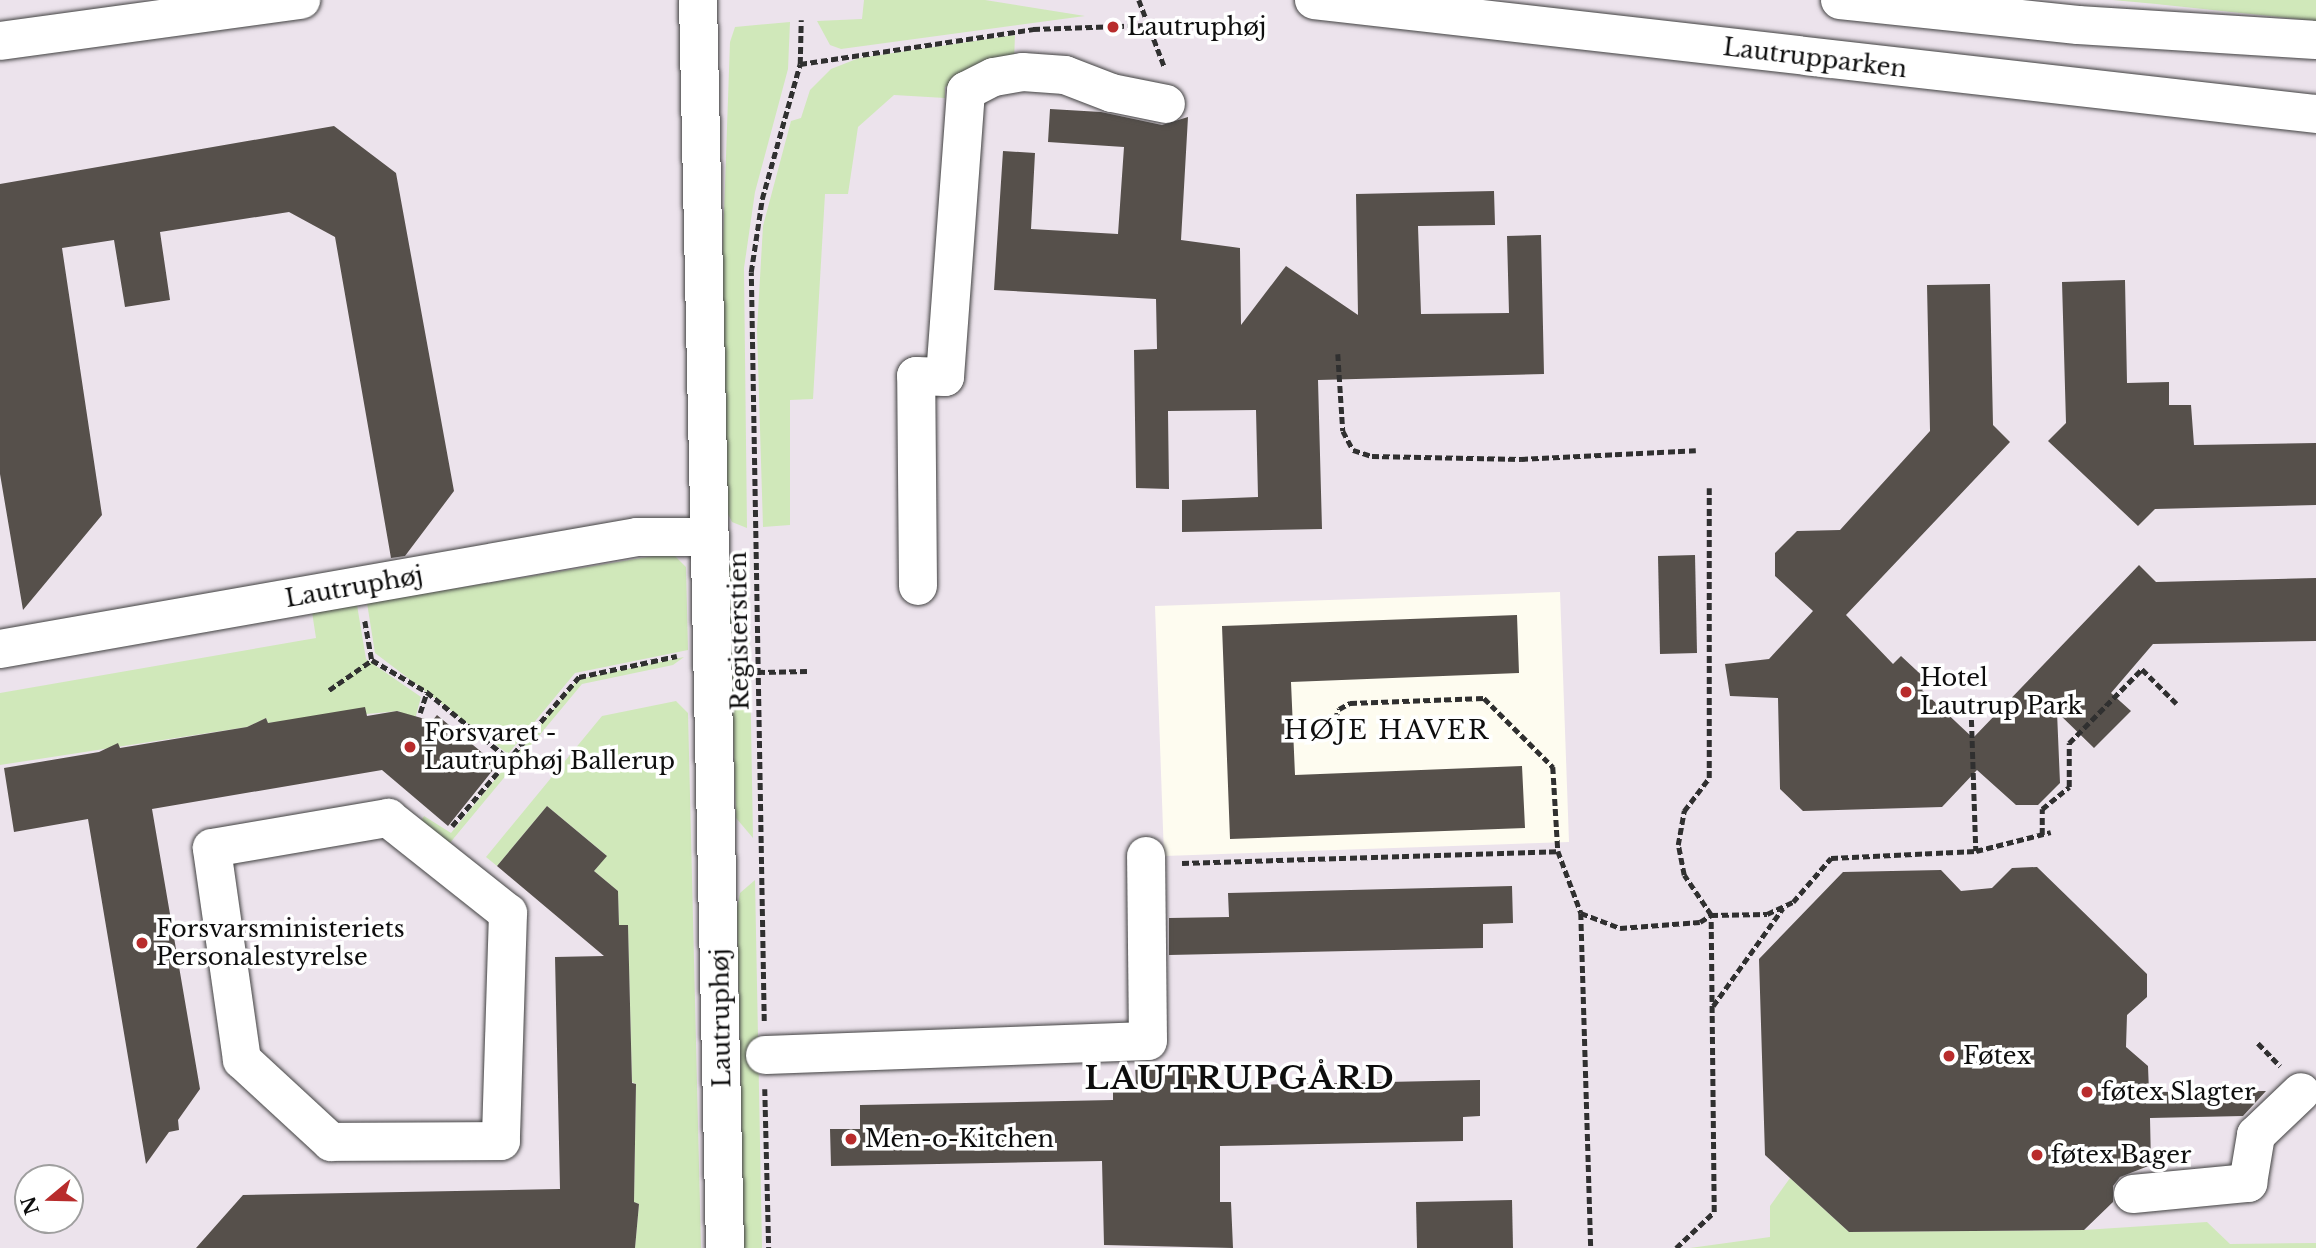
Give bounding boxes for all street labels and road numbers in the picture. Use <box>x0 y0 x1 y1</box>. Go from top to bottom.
street label: Lautrupparken <box>1721 32 1909 84</box>
street label: Registerstien <box>723 551 755 711</box>
street label: Lautruphøj <box>283 561 425 613</box>
street label: Lautruphøj <box>705 948 737 1088</box>

